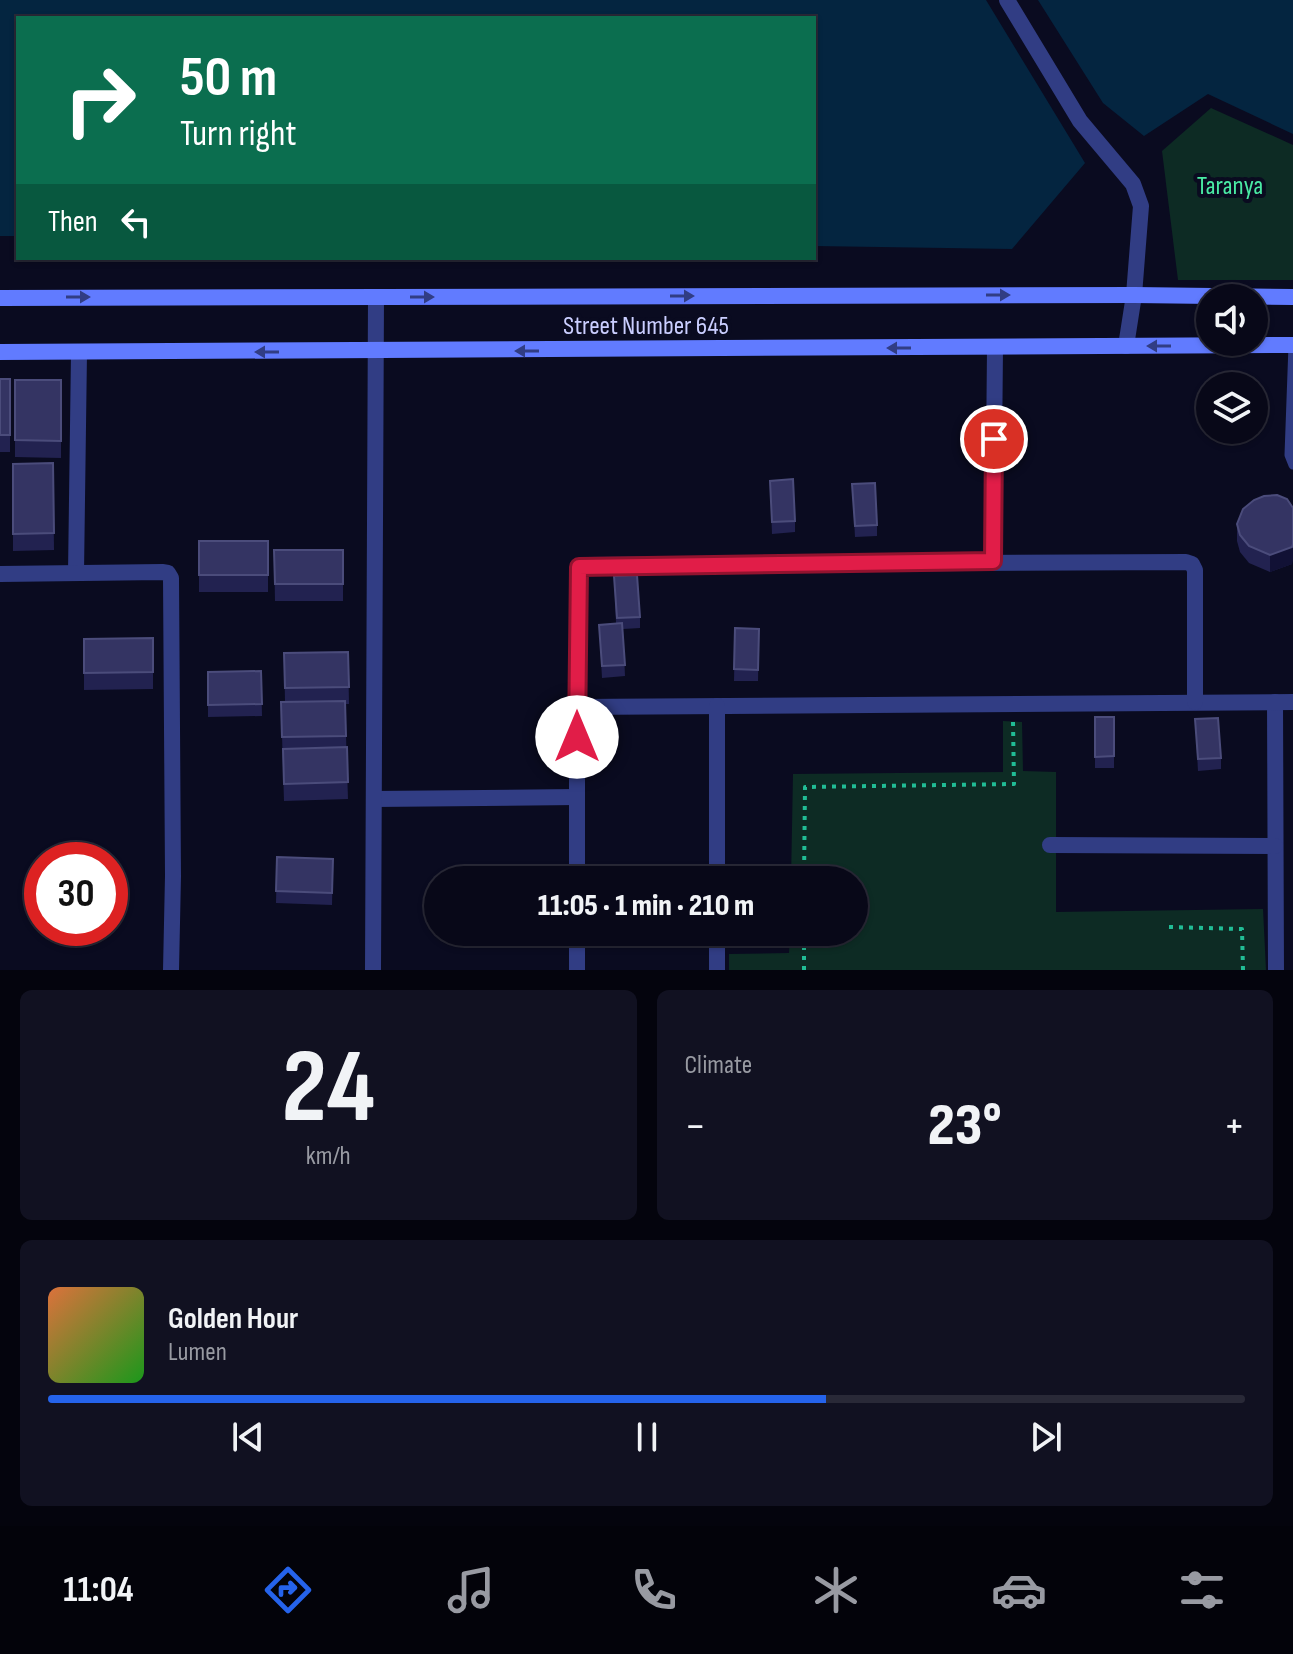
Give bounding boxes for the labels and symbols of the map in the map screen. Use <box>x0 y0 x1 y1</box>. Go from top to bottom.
park label: Taranya <box>1197 171 1263 202</box>
one-way arrow <box>986 289 1011 301</box>
one-way arrow <box>410 290 435 303</box>
one-way arrow <box>670 290 695 302</box>
one-way arrow <box>66 291 91 303</box>
street label: Street Number 645 <box>563 311 729 342</box>
one-way arrow <box>1146 339 1171 352</box>
one-way arrow <box>886 342 911 354</box>
one-way arrow <box>514 345 539 357</box>
one-way arrow <box>254 346 279 358</box>
pin <box>960 405 1028 473</box>
position arrow <box>535 695 619 779</box>
speed limit sign: 30 <box>24 842 128 946</box>

